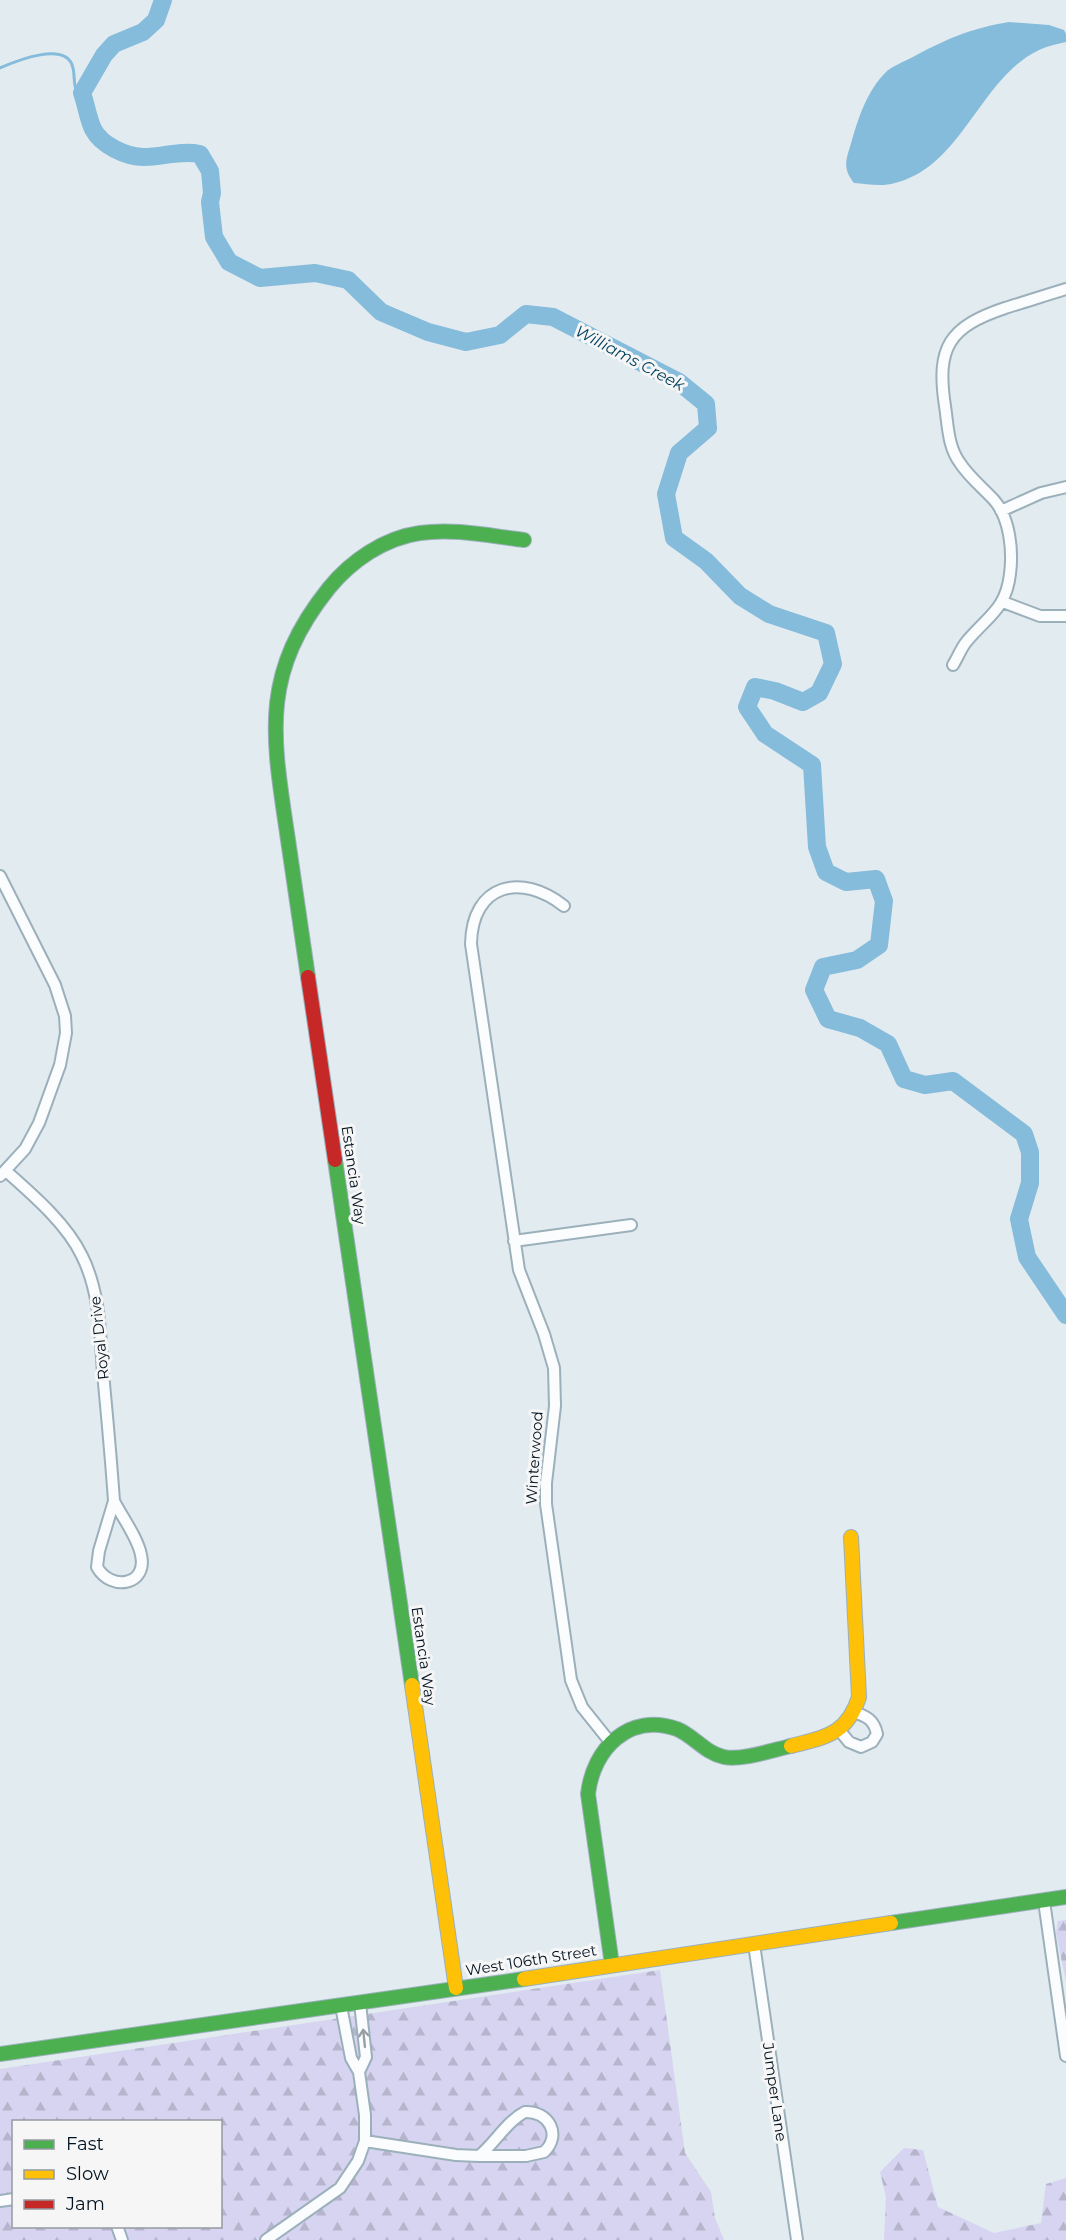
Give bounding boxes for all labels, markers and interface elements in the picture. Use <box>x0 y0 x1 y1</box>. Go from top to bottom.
water label: Williams Creek <box>572 321 689 395</box>
street label: Estancia Way <box>338 1124 370 1227</box>
street label: Royal Drive <box>85 1295 113 1381</box>
street label: Winterwood <box>521 1411 547 1505</box>
street label: Estancia Way <box>408 1605 440 1708</box>
street label: West 106th Street <box>464 1940 598 1980</box>
one-way arrow <box>358 2028 369 2048</box>
street label: Jumper Lane <box>759 2040 791 2143</box>
legend <box>12 2120 222 2228</box>
text: Fast <box>66 2133 104 2155</box>
text: Slow <box>66 2163 109 2185</box>
text: Jam <box>65 2193 105 2215</box>

